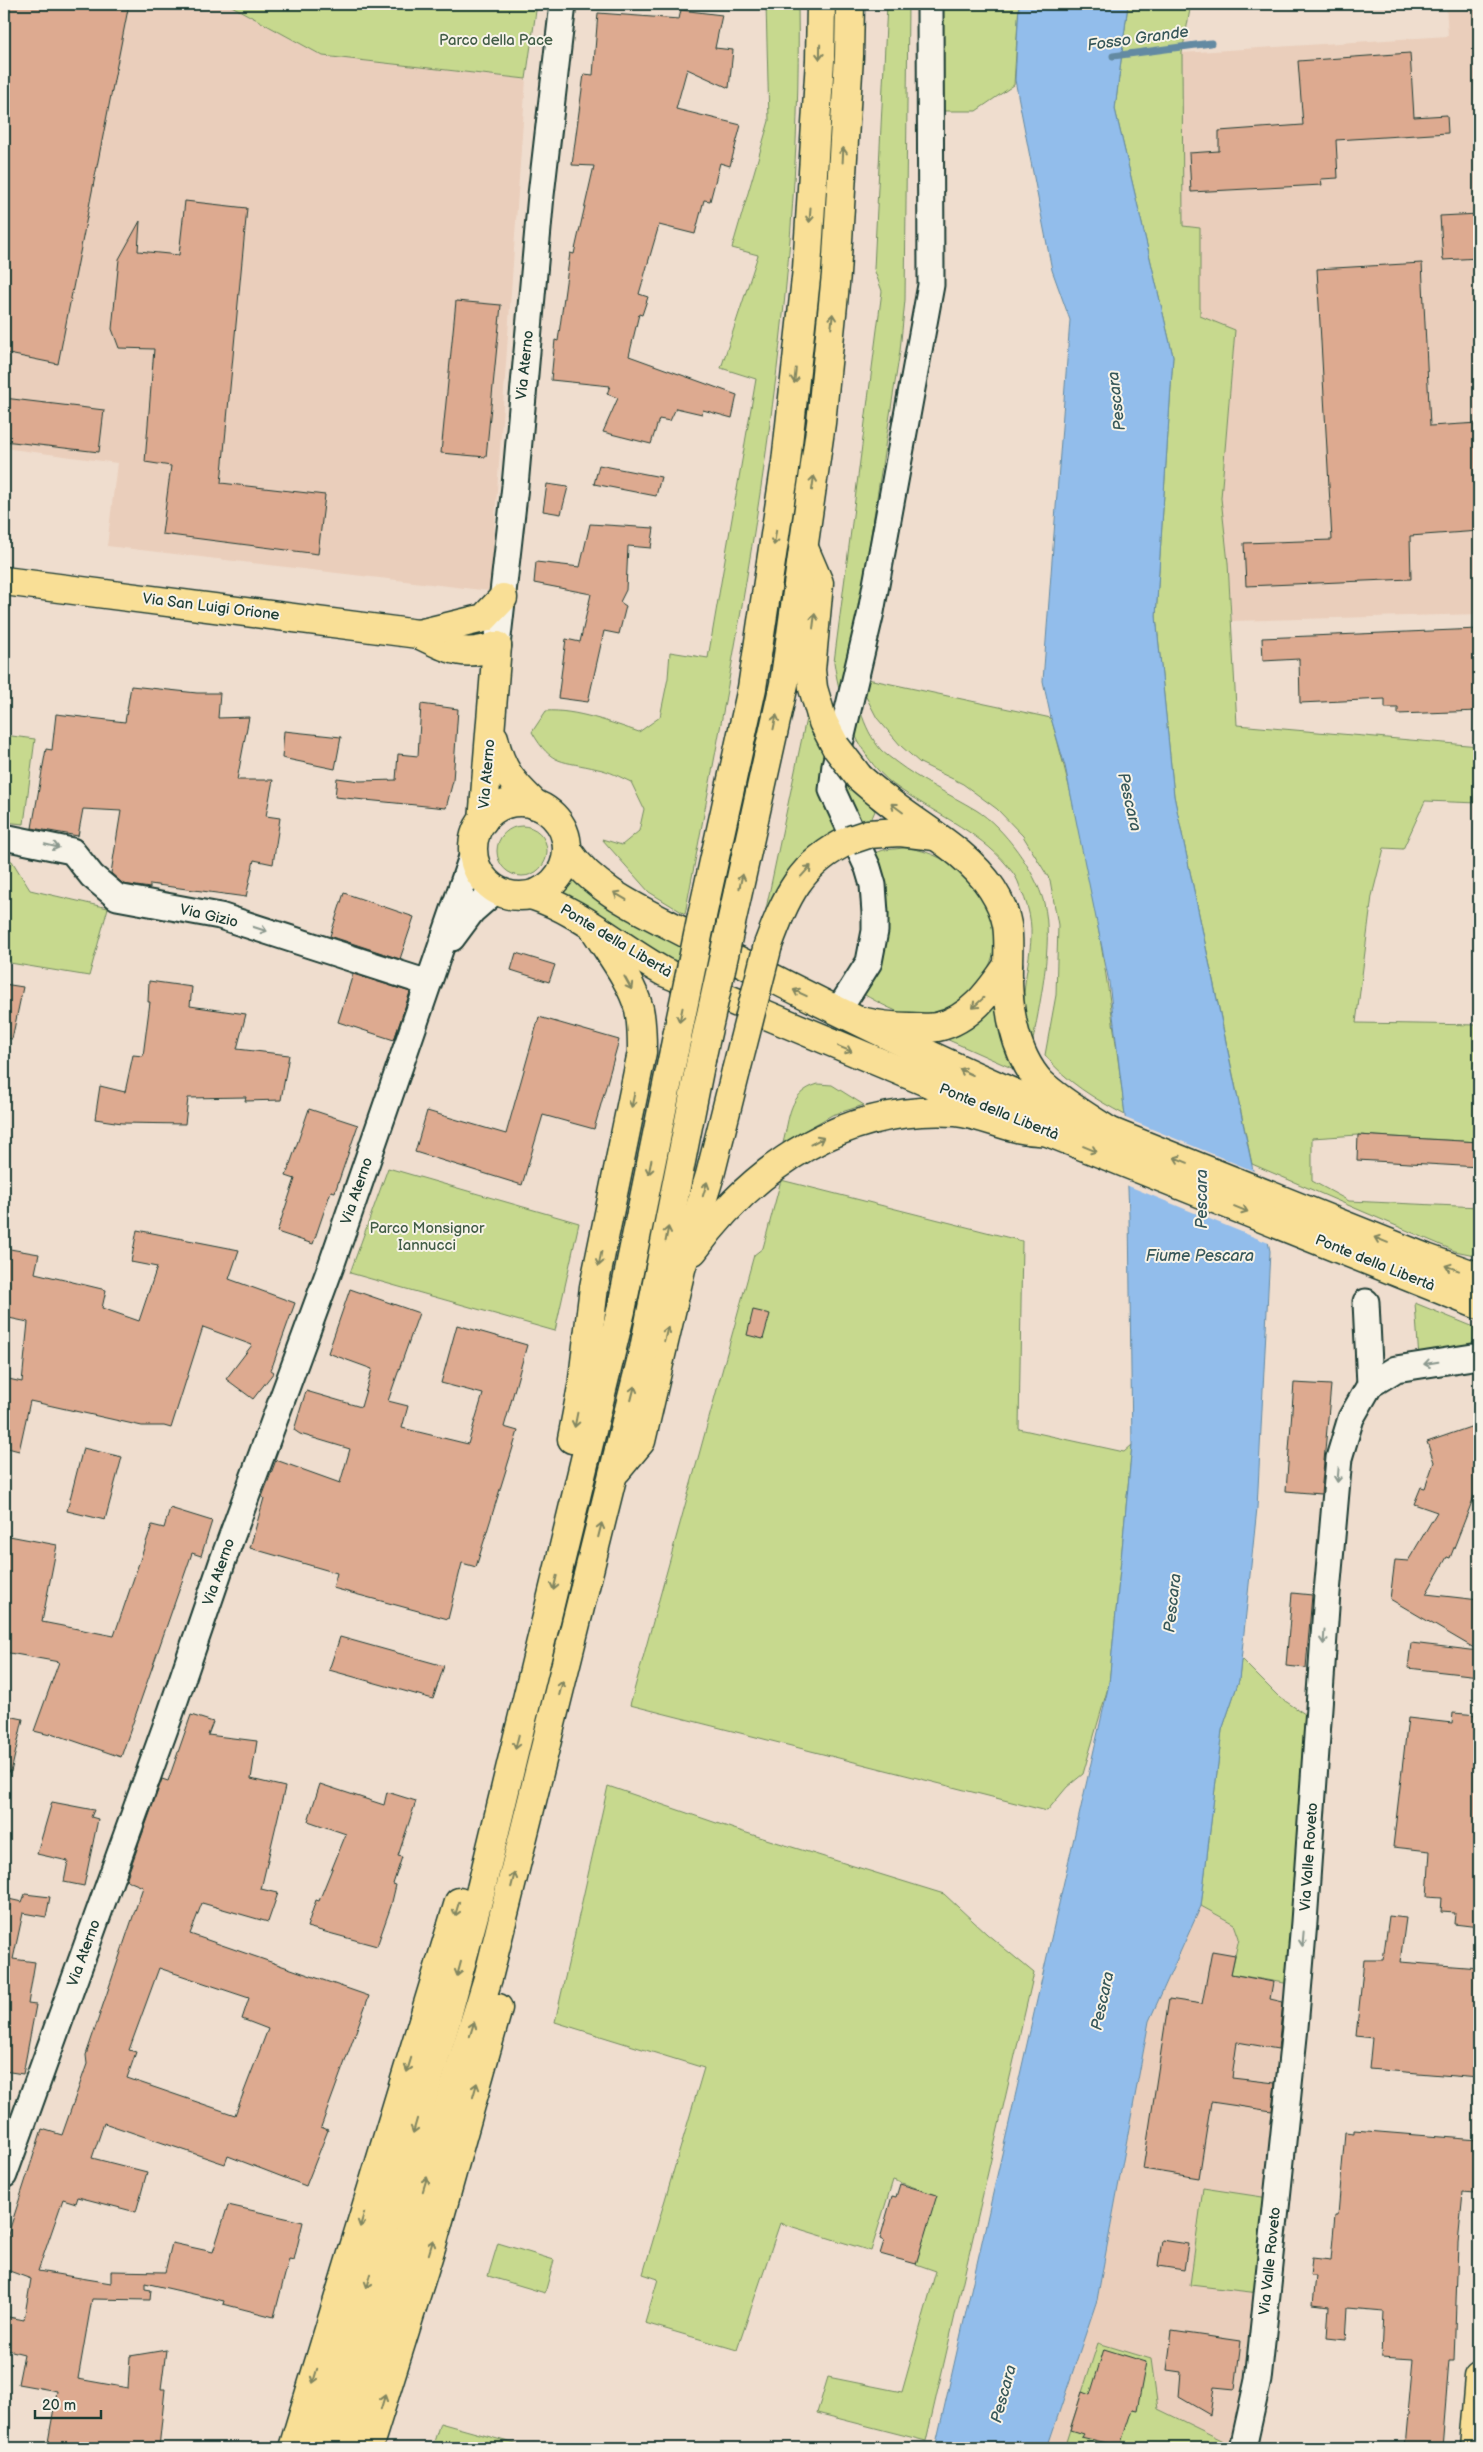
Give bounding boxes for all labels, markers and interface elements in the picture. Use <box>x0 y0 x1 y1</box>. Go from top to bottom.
water label: Fosso Grande <box>1086 22 1190 56</box>
park label: Parco della Pace <box>439 31 553 50</box>
one-way arrow <box>816 44 825 60</box>
one-way arrow <box>839 148 848 164</box>
one-way arrow <box>806 206 815 222</box>
one-way arrow <box>827 314 836 330</box>
street label: Via Aterno <box>512 329 538 401</box>
one-way arrow <box>790 368 800 384</box>
water label: Pescara <box>1104 370 1130 432</box>
one-way arrow <box>808 475 818 491</box>
one-way arrow <box>770 529 780 545</box>
street label: Via San Luigi Orione <box>141 589 281 625</box>
one-way arrow <box>809 613 819 629</box>
one-way arrow <box>771 714 781 730</box>
street label: Via Aterno <box>474 738 500 810</box>
water label: Pescara <box>1113 771 1145 833</box>
one-way arrow <box>890 803 904 813</box>
one-way arrow <box>43 842 59 851</box>
one-way arrow <box>800 865 812 878</box>
one-way arrow <box>737 873 746 889</box>
one-way arrow <box>613 890 627 900</box>
street label: Via Gizio <box>178 900 240 932</box>
street label: Ponte della Libertà <box>557 900 675 982</box>
one-way arrow <box>251 924 267 934</box>
one-way arrow <box>623 976 633 991</box>
one-way arrow <box>793 988 808 997</box>
one-way arrow <box>972 997 984 1009</box>
one-way arrow <box>676 1006 686 1022</box>
one-way arrow <box>837 1044 852 1054</box>
one-way arrow <box>959 1066 974 1076</box>
street label: Ponte della Libertà <box>936 1079 1062 1145</box>
one-way arrow <box>627 1092 637 1108</box>
one-way arrow <box>809 1136 824 1146</box>
one-way arrow <box>1082 1145 1097 1154</box>
street label: Via Aterno <box>337 1155 377 1227</box>
one-way arrow <box>1174 1155 1189 1164</box>
one-way arrow <box>645 1159 655 1175</box>
water label: Pescara <box>1193 1169 1212 1229</box>
one-way arrow <box>701 1181 711 1197</box>
one-way arrow <box>1233 1205 1248 1214</box>
park label: Parco Monsignor Iannucci <box>370 1219 485 1255</box>
one-way arrow <box>662 1227 672 1243</box>
street label: Ponte della Libertà <box>1312 1230 1438 1296</box>
one-way arrow <box>1374 1235 1389 1245</box>
water label: Fiume Pescara <box>1146 1247 1254 1266</box>
one-way arrow <box>594 1251 604 1267</box>
one-way arrow <box>1445 1263 1461 1272</box>
one-way arrow <box>662 1327 671 1343</box>
one-way arrow <box>1423 1359 1439 1369</box>
one-way arrow <box>629 1386 638 1402</box>
one-way arrow <box>570 1411 580 1427</box>
one-way arrow <box>1333 1467 1342 1483</box>
one-way arrow <box>596 1522 605 1538</box>
street label: Via Aterno <box>199 1536 239 1608</box>
water label: Pescara <box>1160 1572 1186 1634</box>
one-way arrow <box>550 1574 559 1590</box>
one-way arrow <box>1319 1628 1328 1644</box>
one-way arrow <box>557 1680 566 1696</box>
one-way arrow <box>512 1733 521 1749</box>
street label: Via Valle Roveto <box>1296 1802 1322 1912</box>
one-way arrow <box>508 1873 518 1889</box>
one-way arrow <box>451 1901 461 1917</box>
street label: Via Aterno <box>63 1917 105 1989</box>
one-way arrow <box>1298 1930 1308 1946</box>
one-way arrow <box>454 1961 463 1977</box>
water label: Pescara <box>1088 1970 1118 2032</box>
one-way arrow <box>468 2021 478 2037</box>
one-way arrow <box>404 2056 414 2072</box>
one-way arrow <box>471 2083 480 2099</box>
one-way arrow <box>409 2117 419 2133</box>
one-way arrow <box>420 2176 430 2192</box>
street label: Via Valle Roveto <box>1255 2206 1285 2316</box>
one-way arrow <box>357 2212 367 2228</box>
one-way arrow <box>426 2239 436 2255</box>
one-way arrow <box>363 2273 373 2289</box>
water label: Pescara <box>987 2363 1021 2425</box>
one-way arrow <box>310 2367 320 2383</box>
scale bar <box>35 2387 101 2419</box>
one-way arrow <box>378 2394 388 2410</box>
text: 20 m <box>42 2396 76 2415</box>

